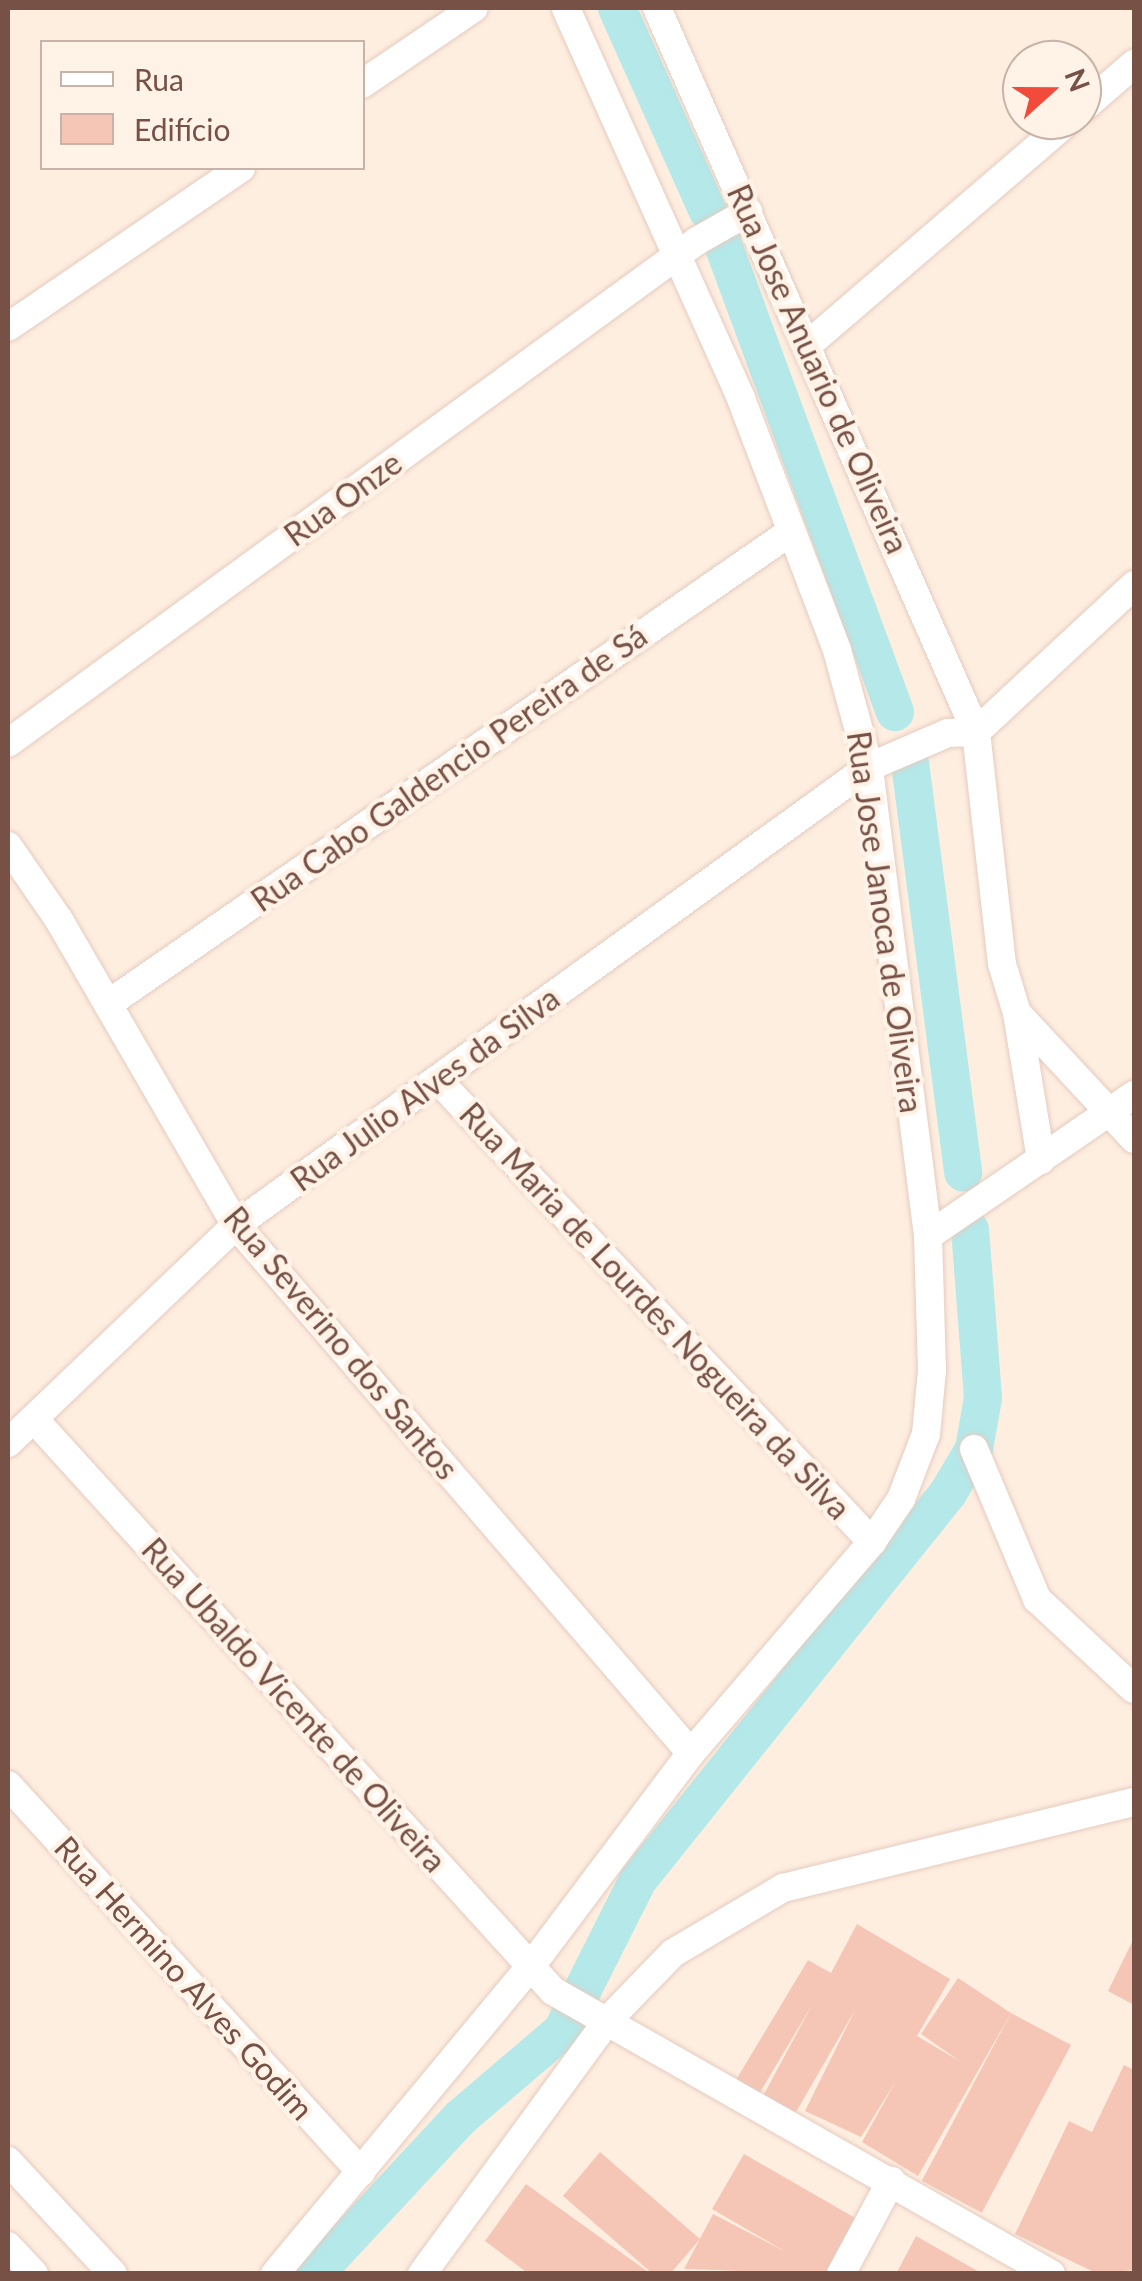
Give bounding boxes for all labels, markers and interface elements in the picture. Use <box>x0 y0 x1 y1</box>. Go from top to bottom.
legend <box>40 40 365 170</box>
north arrow <box>1002 40 1102 140</box>
text: Rua <box>134 61 184 97</box>
text: N <box>1058 64 1098 96</box>
text: Edifício <box>134 111 230 147</box>
street label: Rua Jose Anuario de Oliveira <box>719 178 917 560</box>
street label: Rua Onze <box>277 444 409 554</box>
street label: Rua Cabo Galdencio Pereira de Sá <box>244 616 654 920</box>
street label: Rua Jose Janoca de Oliveira <box>839 728 931 1116</box>
street label: Rua Julio Alves da Silva <box>282 978 568 1200</box>
street label: Rua Maria de Lourdes Nogueira da Silva <box>452 1095 858 1527</box>
street label: Rua Severino dos Santos <box>216 1199 466 1487</box>
street label: Rua Ubaldo Vicente de Oliveira <box>134 1530 454 1880</box>
street label: Rua Hermino Alves Godim <box>46 1828 322 2128</box>

